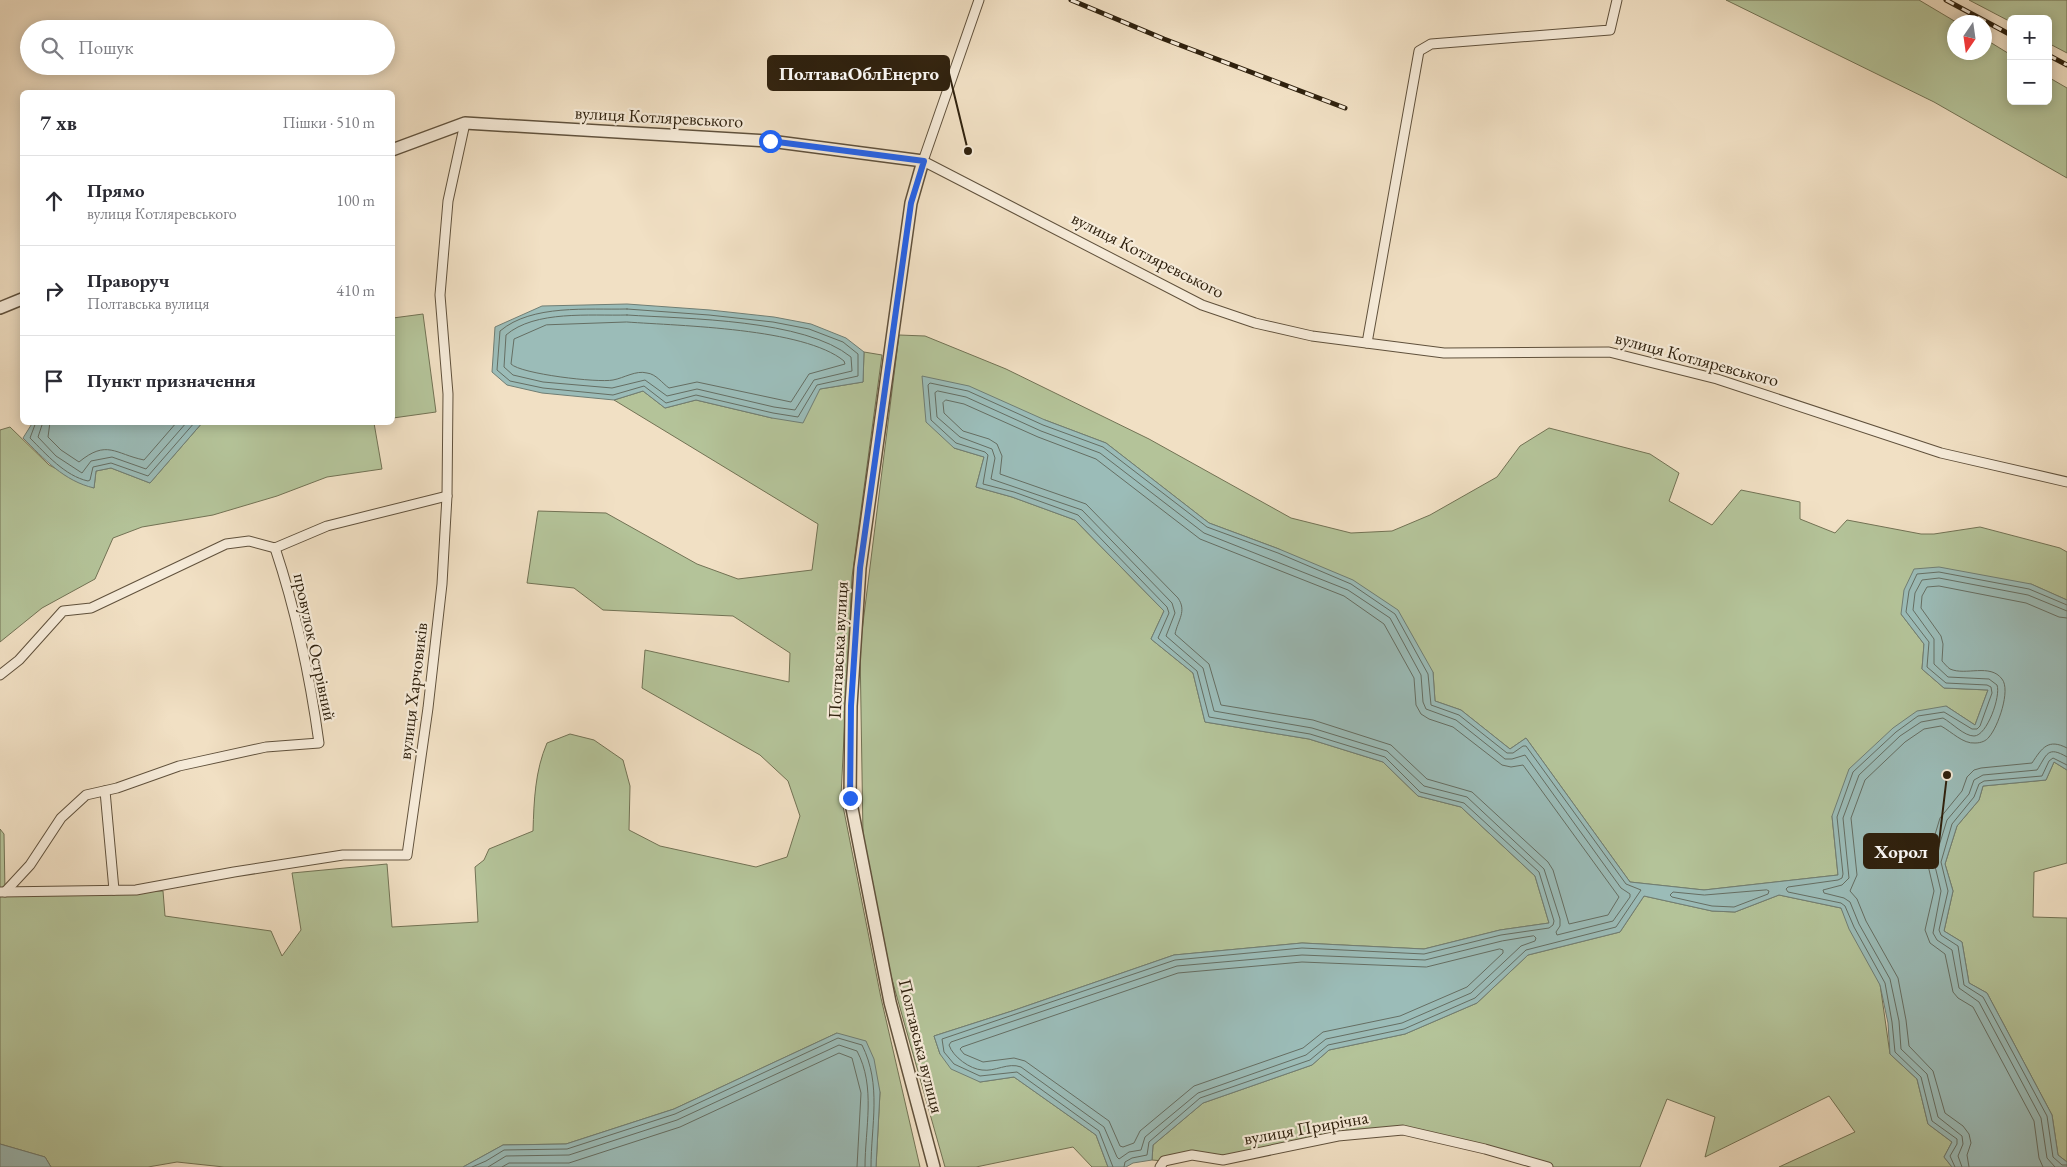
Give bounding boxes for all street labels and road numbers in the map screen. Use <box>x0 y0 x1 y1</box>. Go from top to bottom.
street label: вулиця Котляревського <box>574 101 744 132</box>
street label: вулиця Котляревського <box>1068 206 1229 303</box>
street label: вулиця Котляревського <box>1613 326 1782 391</box>
street label: провулок Острівний <box>289 571 342 723</box>
street label: Полтавська вулиця <box>822 581 853 719</box>
street label: вулиця Харчовиків <box>393 621 432 761</box>
street label: Полтавська вулиця <box>894 976 949 1115</box>
street label: вулиця Прирічна <box>1242 1105 1371 1150</box>

